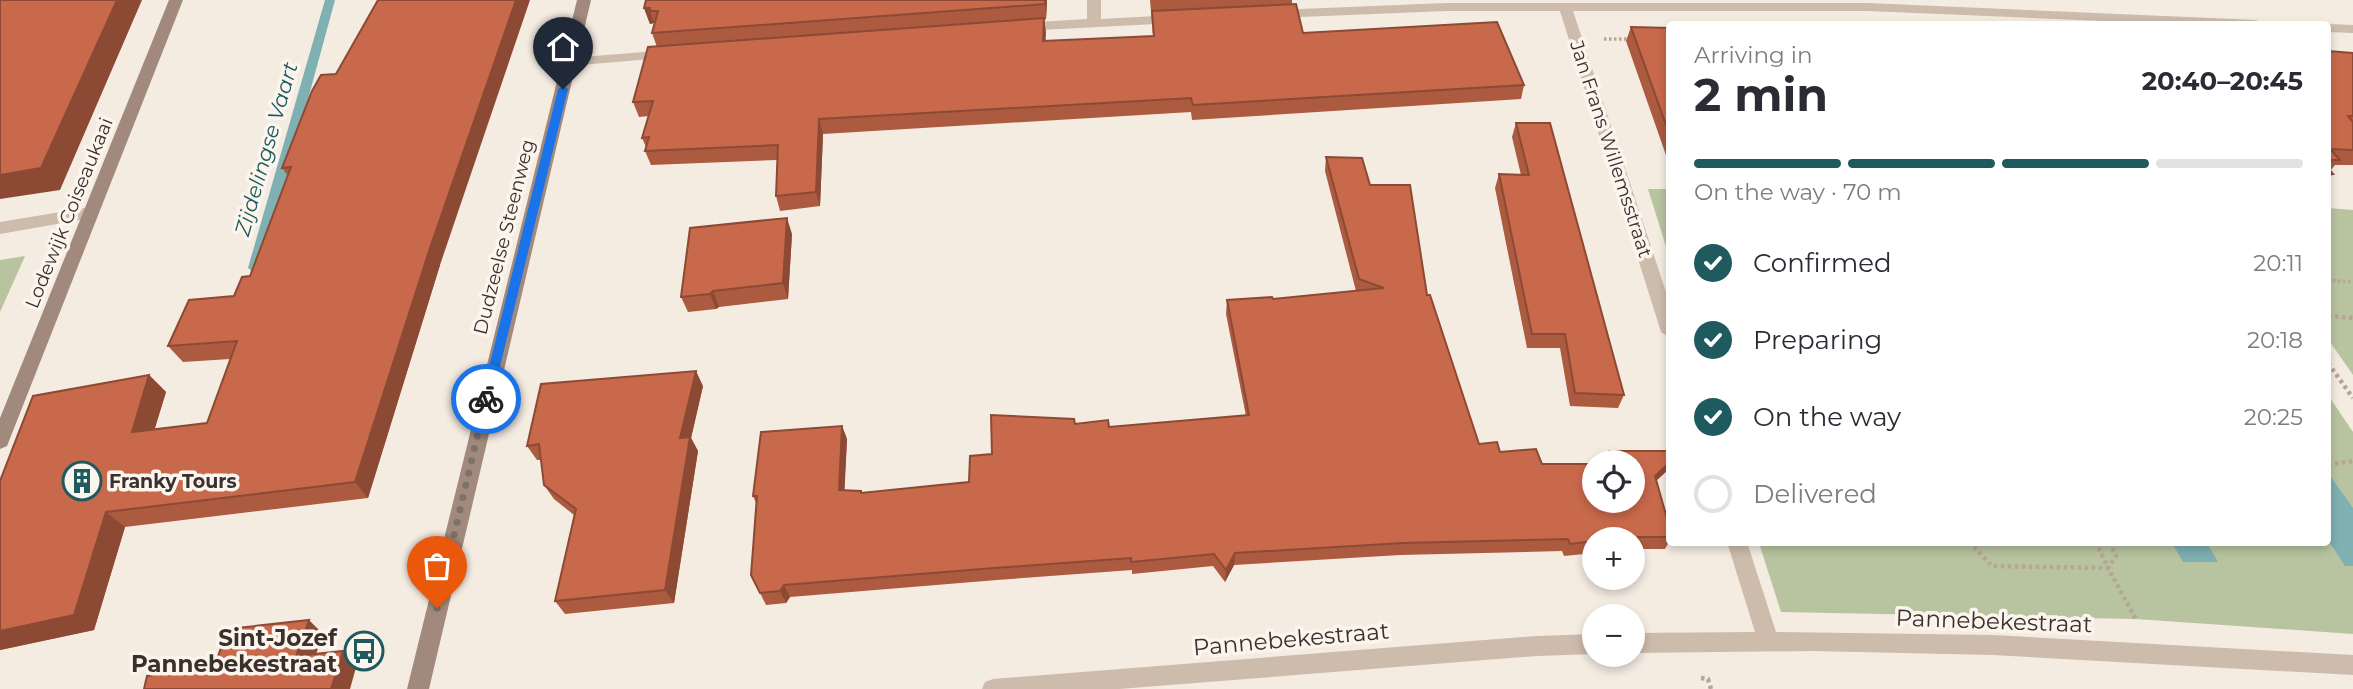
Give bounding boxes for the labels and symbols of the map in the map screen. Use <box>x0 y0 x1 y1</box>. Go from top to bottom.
pin <box>533 17 593 89</box>
street label: Jan Frans Willemsstraat <box>1565 37 1657 261</box>
water label: Zijdelingse Vaart <box>229 59 303 240</box>
street label: Lodewijk Coiseaukaai <box>20 114 118 312</box>
street label: Dudzeelse Steenweg <box>469 137 539 337</box>
courier <box>451 364 521 434</box>
building icon: Franky Tours <box>61 460 103 502</box>
place label: Franky Tours <box>109 470 236 493</box>
pin <box>407 536 467 608</box>
street label: Pannebekestraat <box>1895 604 2093 638</box>
street label: Pannebekestraat <box>1192 616 1390 662</box>
place label: Sint-Jozef Pannebekestraat <box>131 624 338 678</box>
bus stop icon: Sint-Jozef Pannebekestraat <box>343 630 385 672</box>

